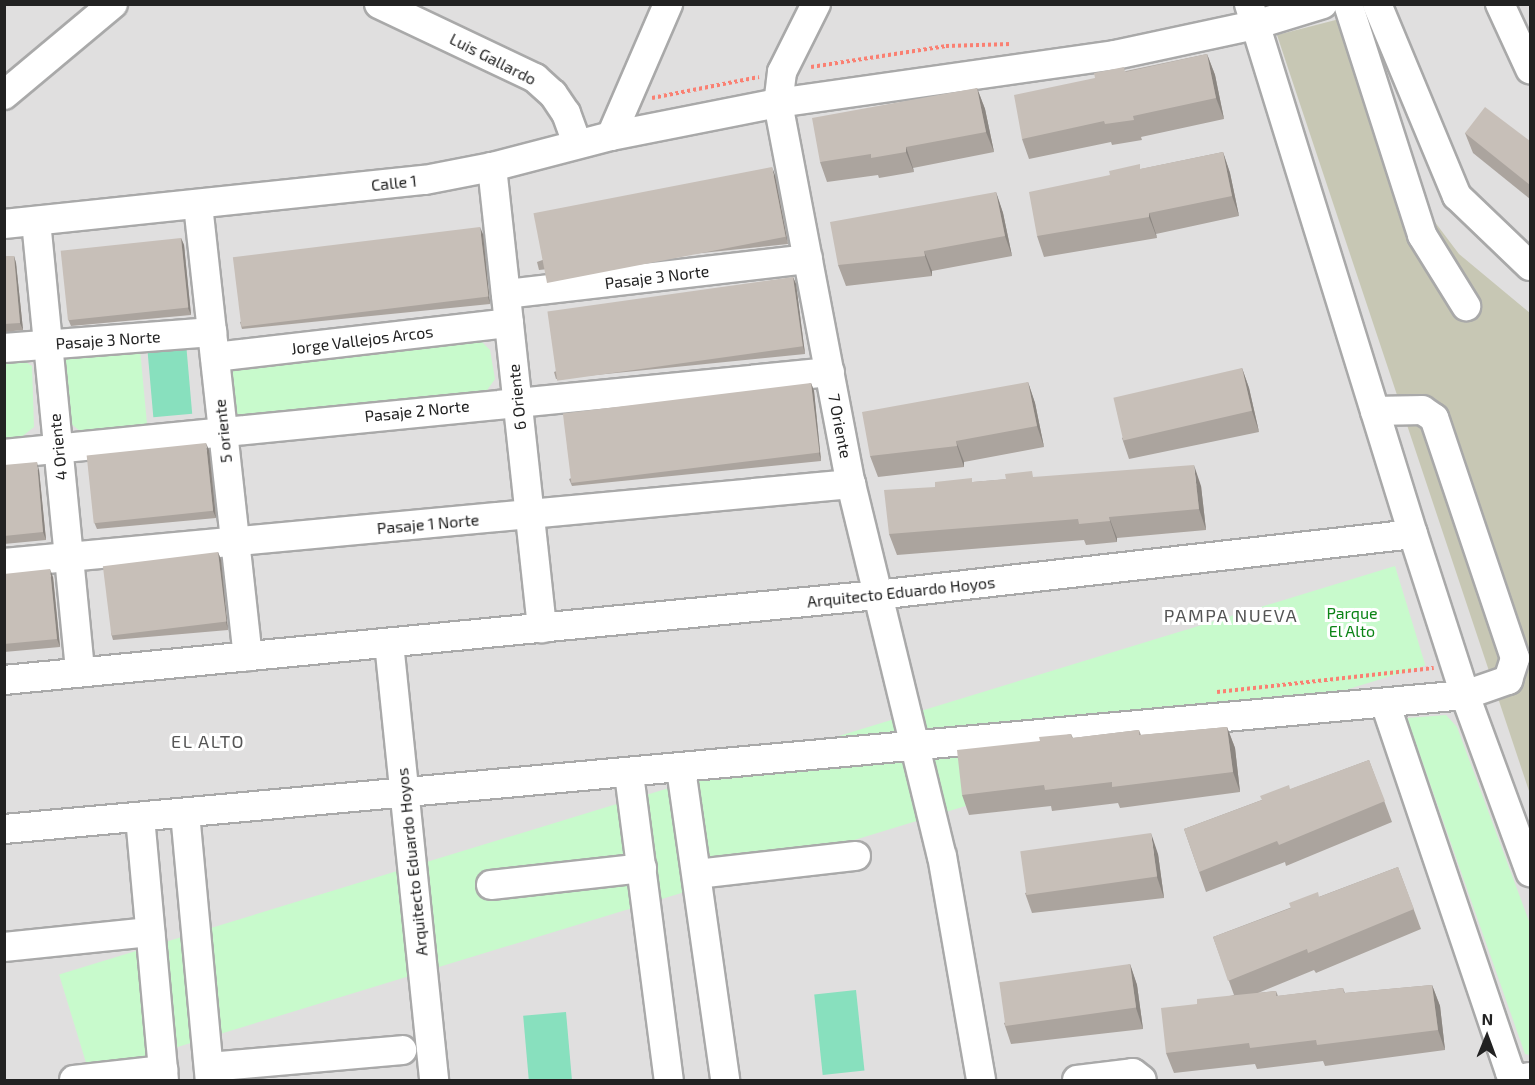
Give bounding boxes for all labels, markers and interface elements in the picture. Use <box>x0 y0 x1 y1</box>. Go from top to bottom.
street label: Luis Gallardo <box>446 29 540 89</box>
street label: Calle 1 <box>370 171 418 195</box>
street label: Pasaje 3 Norte <box>604 261 710 293</box>
street label: Jorge Vallejos Arcos <box>289 322 435 358</box>
street label: Pasaje 3 Norte <box>55 327 161 353</box>
street label: 6 Oriente <box>504 363 530 431</box>
street label: 7 Oriente <box>824 392 856 460</box>
street label: Pasaje 2 Norte <box>364 396 470 426</box>
street label: 5 oriente <box>210 398 236 464</box>
street label: 4 Oriente <box>45 413 71 481</box>
street label: Pasaje 1 Norte <box>376 510 480 538</box>
street label: Arquitecto Eduardo Hoyos <box>806 573 996 611</box>
park label: Parque El Alto <box>1326 603 1378 641</box>
district label: PAMPA NUEVA <box>1164 604 1298 626</box>
district label: EL ALTO <box>171 730 245 752</box>
street label: Arquitecto Eduardo Hoyos <box>393 767 431 957</box>
north arrow <box>1457 1007 1517 1067</box>
text: N <box>1481 1009 1493 1028</box>

